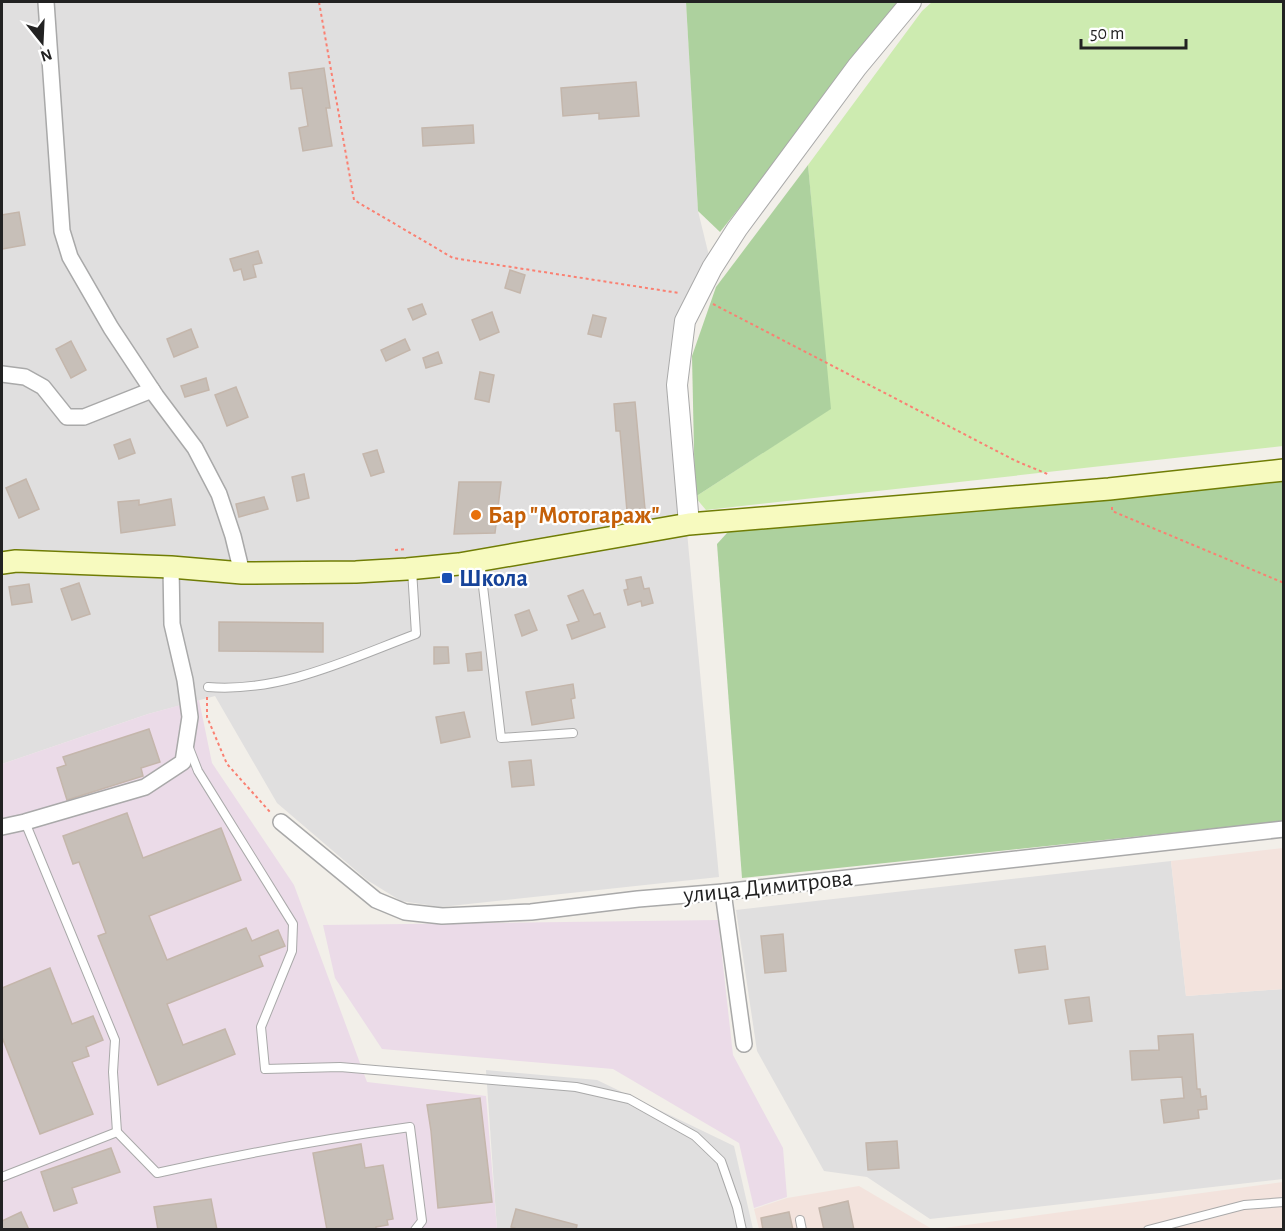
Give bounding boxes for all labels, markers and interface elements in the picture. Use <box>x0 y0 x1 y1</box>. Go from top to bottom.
north arrow <box>12 12 72 72</box>
scale bar <box>1081 12 1186 50</box>
text: 50 m <box>1090 25 1124 43</box>
text: N <box>39 46 54 65</box>
place label: Бар "Мотогараж" <box>488 504 660 528</box>
marker: Бар "Мотогараж" <box>469 508 483 522</box>
place label: Школа <box>459 567 528 591</box>
marker: Школа <box>440 571 454 585</box>
street label: улица Димитрова <box>681 866 854 908</box>

